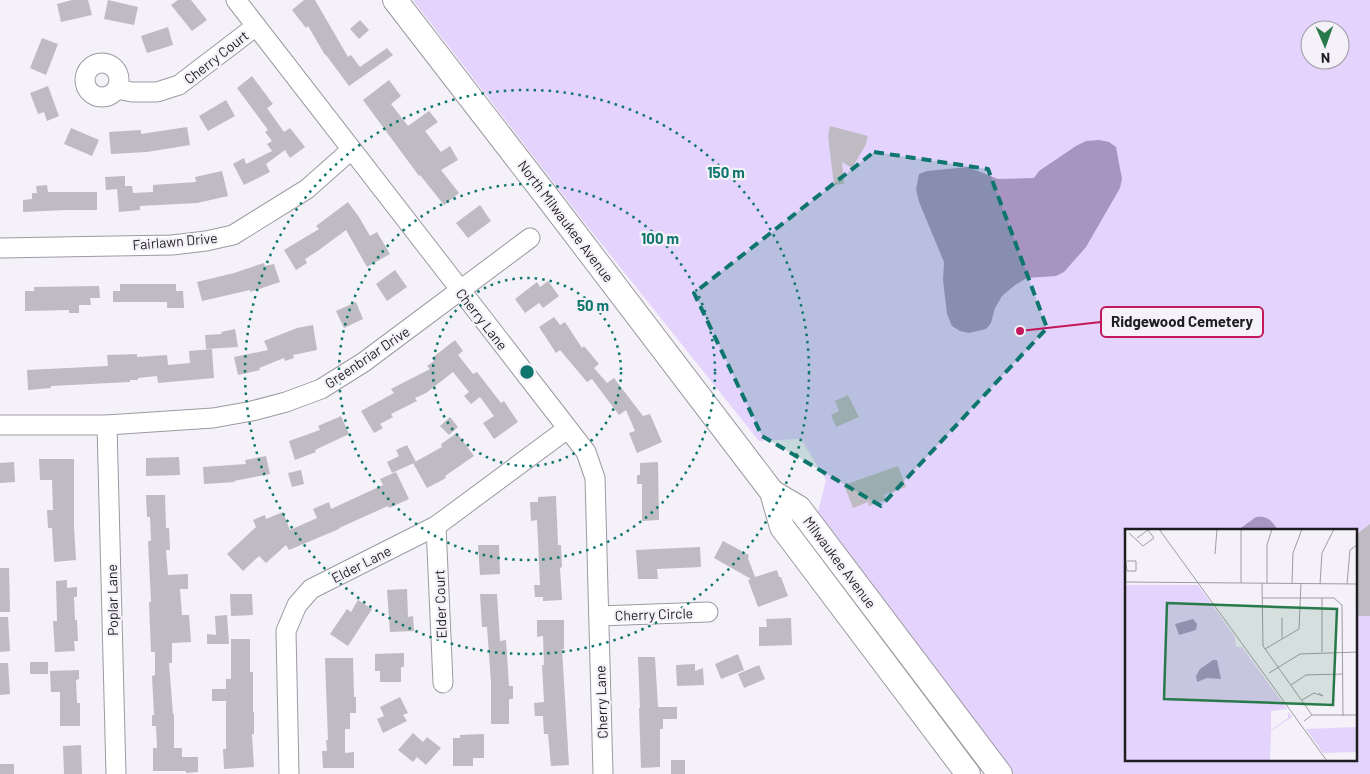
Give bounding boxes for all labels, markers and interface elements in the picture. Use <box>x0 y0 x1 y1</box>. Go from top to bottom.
north arrow <box>1300 20 1350 70</box>
street label: Cherry Court <box>180 27 252 87</box>
text: N <box>1321 50 1330 67</box>
street label: North Milwaukee Avenue <box>515 157 617 285</box>
text: 150 m <box>707 163 745 181</box>
street label: Fairlawn Drive <box>132 229 218 253</box>
text: 100 m <box>641 229 679 247</box>
street label: Cherry Lane <box>453 285 511 353</box>
text: 50 m <box>577 296 609 314</box>
callout: Ridgewood Cemetery <box>1101 307 1263 337</box>
text: Ridgewood Cemetery <box>1111 312 1253 330</box>
street label: Greenbriar Drive <box>321 322 413 392</box>
centre of rings <box>518 363 536 381</box>
street label: Milwaukee Avenue <box>800 513 880 611</box>
inset map <box>1125 529 1358 762</box>
street label: Elder Lane <box>328 542 394 586</box>
street label: Poplar Lane <box>103 564 121 636</box>
street label: Elder Court <box>430 569 450 639</box>
street label: Cherry Circle <box>615 604 693 624</box>
street label: Cherry Lane <box>591 665 611 739</box>

